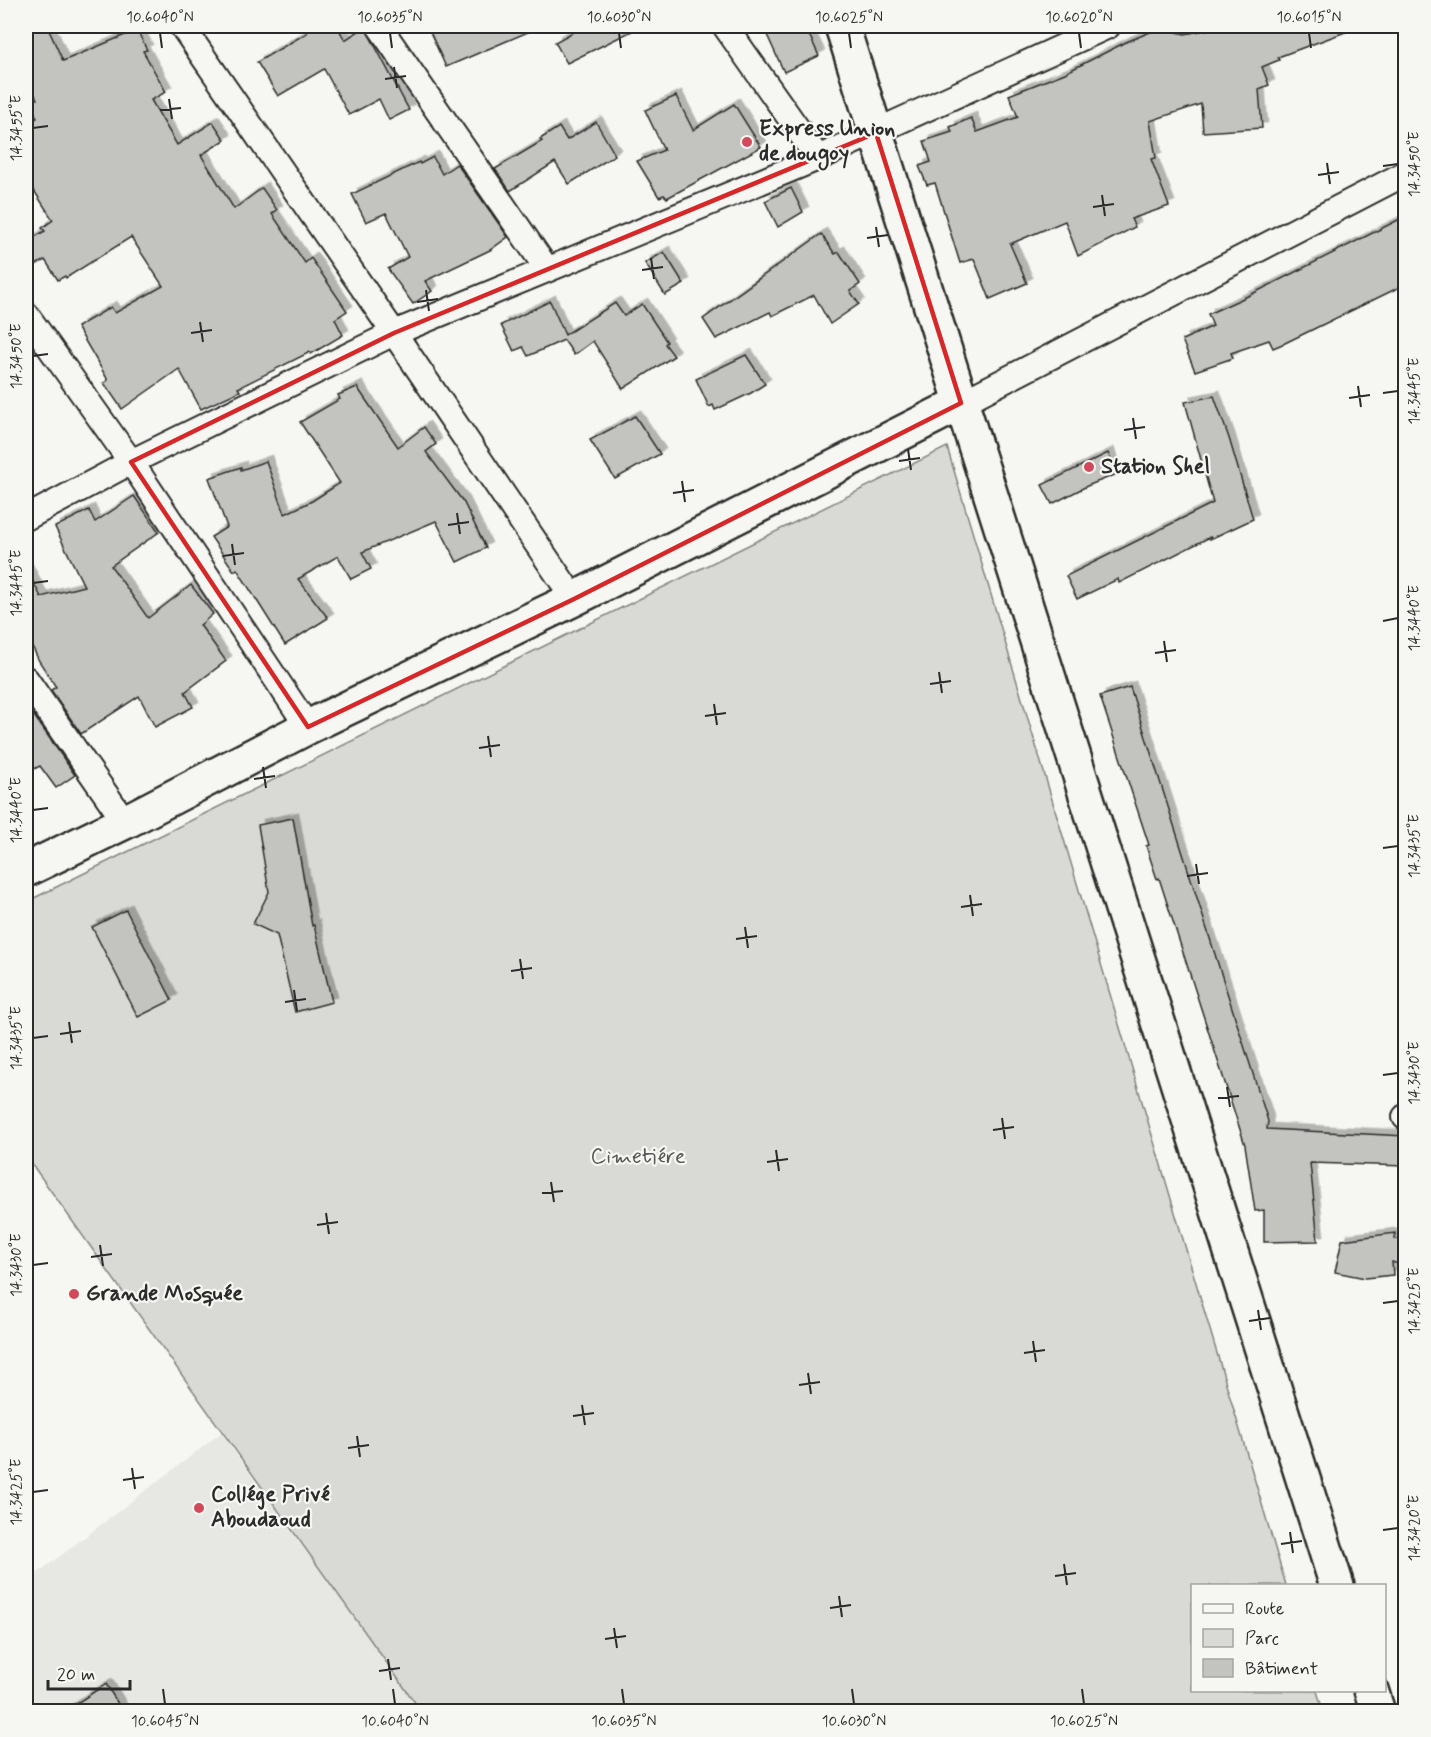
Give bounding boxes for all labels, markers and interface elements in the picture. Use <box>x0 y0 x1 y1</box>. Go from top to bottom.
text: 10.6040°N <box>126 8 194 28</box>
text: 10.6035°N <box>357 8 423 28</box>
text: 10.6030°N <box>587 8 651 28</box>
text: 10.6025°N <box>815 8 883 28</box>
text: 10.6020°N <box>1045 8 1113 28</box>
text: 10.6015°N <box>1277 8 1341 28</box>
text: 14.3455°E <box>7 95 27 161</box>
place label: Express Union de dougoy <box>759 115 895 171</box>
text: 14.3450°E <box>1405 131 1425 197</box>
marker: Express Union de dougoy <box>740 135 754 149</box>
text: 14.3450°E <box>7 323 27 389</box>
text: 14.3445°E <box>1405 357 1425 424</box>
place label: Station Shel <box>1101 453 1210 481</box>
marker: Station Shel <box>1082 460 1096 474</box>
text: 14.3445°E <box>7 549 27 616</box>
text: 14.3440°E <box>1405 585 1425 651</box>
text: 14.3440°E <box>7 777 27 843</box>
text: 14.3435°E <box>1405 814 1425 878</box>
text: 14.3435°E <box>7 1006 27 1070</box>
text: 14.3430°E <box>1405 1041 1425 1105</box>
park label: Cimetiére <box>591 1143 686 1171</box>
text: 14.3430°E <box>7 1233 27 1297</box>
text: 14.3425°E <box>1405 1267 1425 1335</box>
place label: Grande Mosquée <box>86 1280 243 1308</box>
marker: Grande Mosquée <box>67 1287 81 1301</box>
text: 14.3425°E <box>7 1458 27 1526</box>
place label: Collége Privé Aboudaoud <box>211 1481 330 1534</box>
text: 14.3420°E <box>1405 1495 1425 1561</box>
marker: Collége Privé Aboudaoud <box>192 1501 206 1515</box>
legend <box>1191 1584 1386 1692</box>
text: Route <box>1245 1597 1284 1621</box>
text: Parc <box>1245 1627 1279 1651</box>
scale bar <box>48 1653 130 1691</box>
text: Bâtiment <box>1245 1657 1318 1681</box>
text: 20 m <box>57 1663 95 1687</box>
text: 10.6045°N <box>131 1712 199 1732</box>
text: 10.6040°N <box>361 1712 429 1732</box>
text: 10.6035°N <box>591 1712 657 1732</box>
text: 10.6030°N <box>822 1712 886 1732</box>
text: 10.6025°N <box>1050 1712 1118 1732</box>

